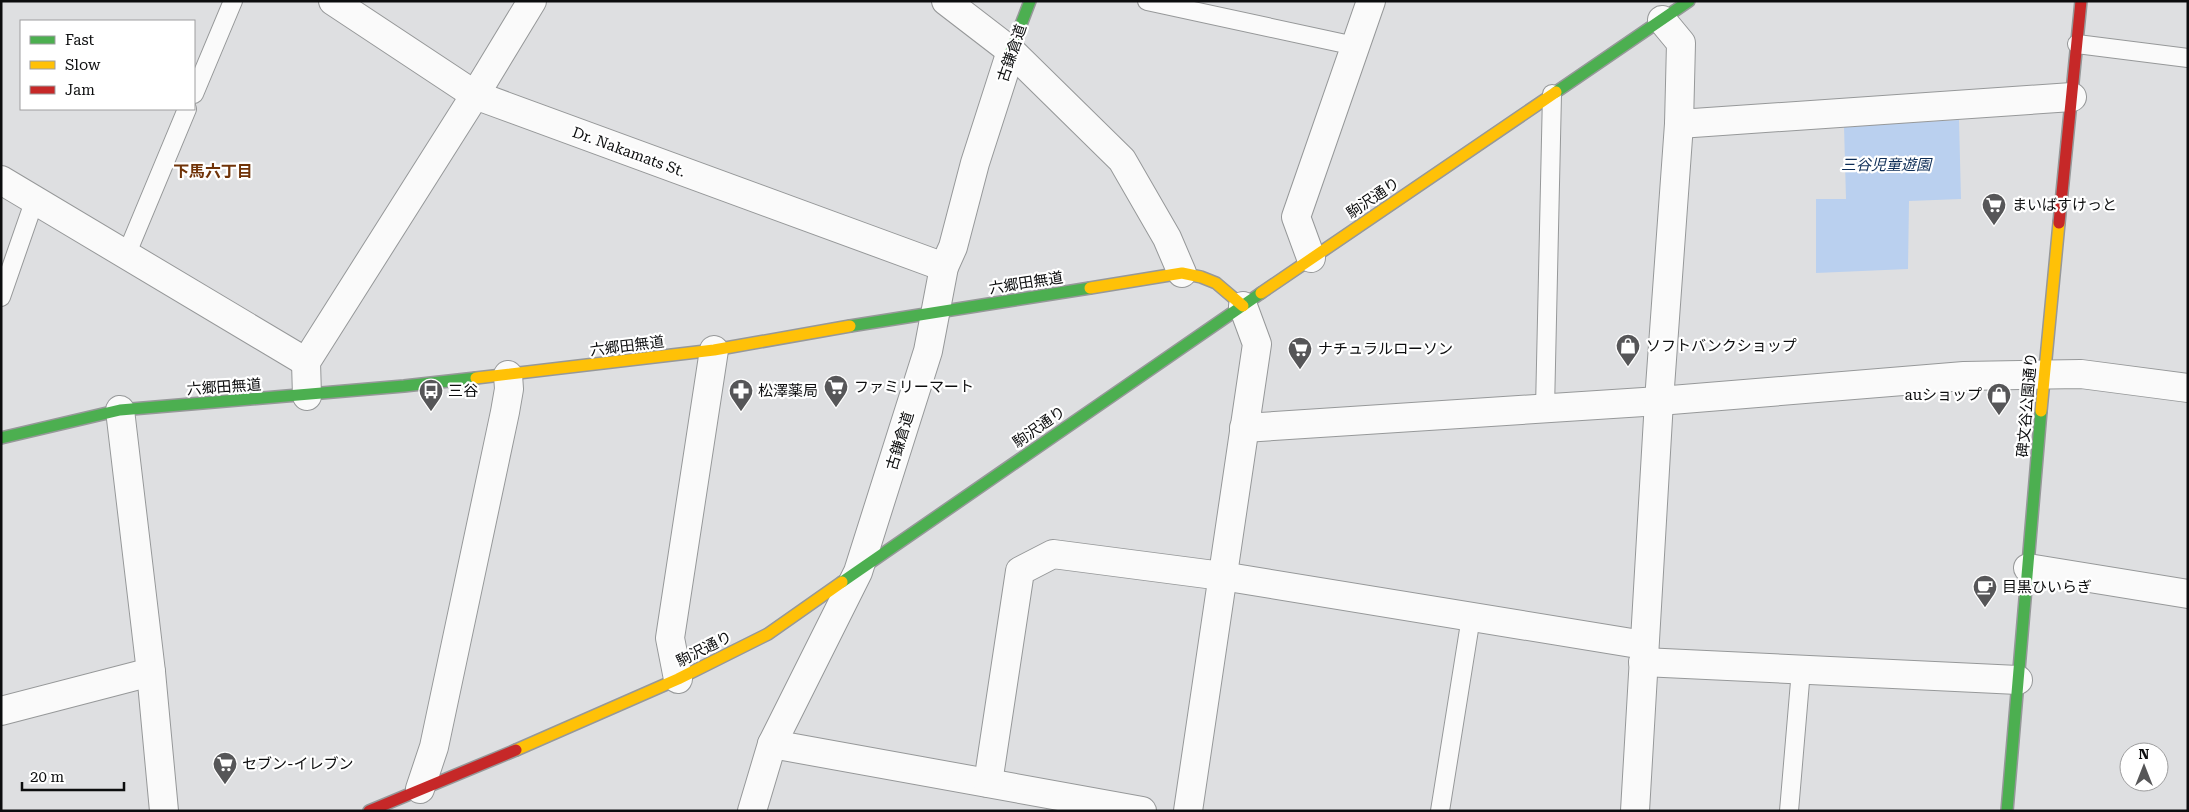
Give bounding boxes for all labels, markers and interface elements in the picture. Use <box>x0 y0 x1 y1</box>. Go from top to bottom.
legend <box>20 20 195 110</box>
street label: 古鎌倉道 <box>994 22 1030 84</box>
text: Fast <box>65 31 95 49</box>
text: Slow <box>65 56 101 74</box>
text: Jam <box>65 81 95 99</box>
street label: Dr. Nakamats St. <box>570 123 688 181</box>
park label: 三谷児童遊園 <box>1841 156 1933 174</box>
district label: 下馬六丁目 <box>173 162 253 181</box>
street label: 駒沢通り <box>1343 174 1403 222</box>
supermarket icon: まいばすけっと <box>1981 192 2007 226</box>
place label: まいばすけっと <box>2012 196 2117 214</box>
street label: 六郷田無道 <box>988 268 1064 298</box>
street label: 六郷田無道 <box>589 332 665 360</box>
shop icon: ソフトバンクショップ <box>1615 333 1641 367</box>
supermarket icon: ナチュラルローソン <box>1287 336 1313 370</box>
place label: ソフトバンクショップ <box>1646 337 1797 355</box>
place label: ナチュラルローソン <box>1318 340 1453 358</box>
street label: 碑文谷公園通り <box>2013 352 2041 458</box>
supermarket icon: ファミリーマート <box>823 374 849 408</box>
street label: 六郷田無道 <box>186 375 262 399</box>
bus stop icon: 三谷 <box>418 378 444 412</box>
pharmacy icon: 松澤薬局 <box>728 378 754 412</box>
place label: ファミリーマート <box>854 378 974 396</box>
place label: 三谷 <box>448 382 478 400</box>
place label: 松澤薬局 <box>758 382 818 400</box>
shop icon: auショップ <box>1986 382 2012 416</box>
place label: auショップ <box>1905 386 1982 404</box>
street label: 駒沢通り <box>1009 402 1069 452</box>
street label: 古鎌倉道 <box>883 410 917 472</box>
cafe icon: 目黒ひいらぎ <box>1972 574 1998 608</box>
place label: 目黒ひいらぎ <box>2002 578 2092 596</box>
street label: 駒沢通り <box>673 627 735 671</box>
north arrow <box>2119 742 2169 792</box>
text: N <box>2139 746 2150 762</box>
supermarket icon: セブン-イレブン <box>212 751 238 785</box>
place label: セブン-イレブン <box>242 755 354 773</box>
scale bar <box>22 760 125 792</box>
text: 20 m <box>30 768 65 786</box>

